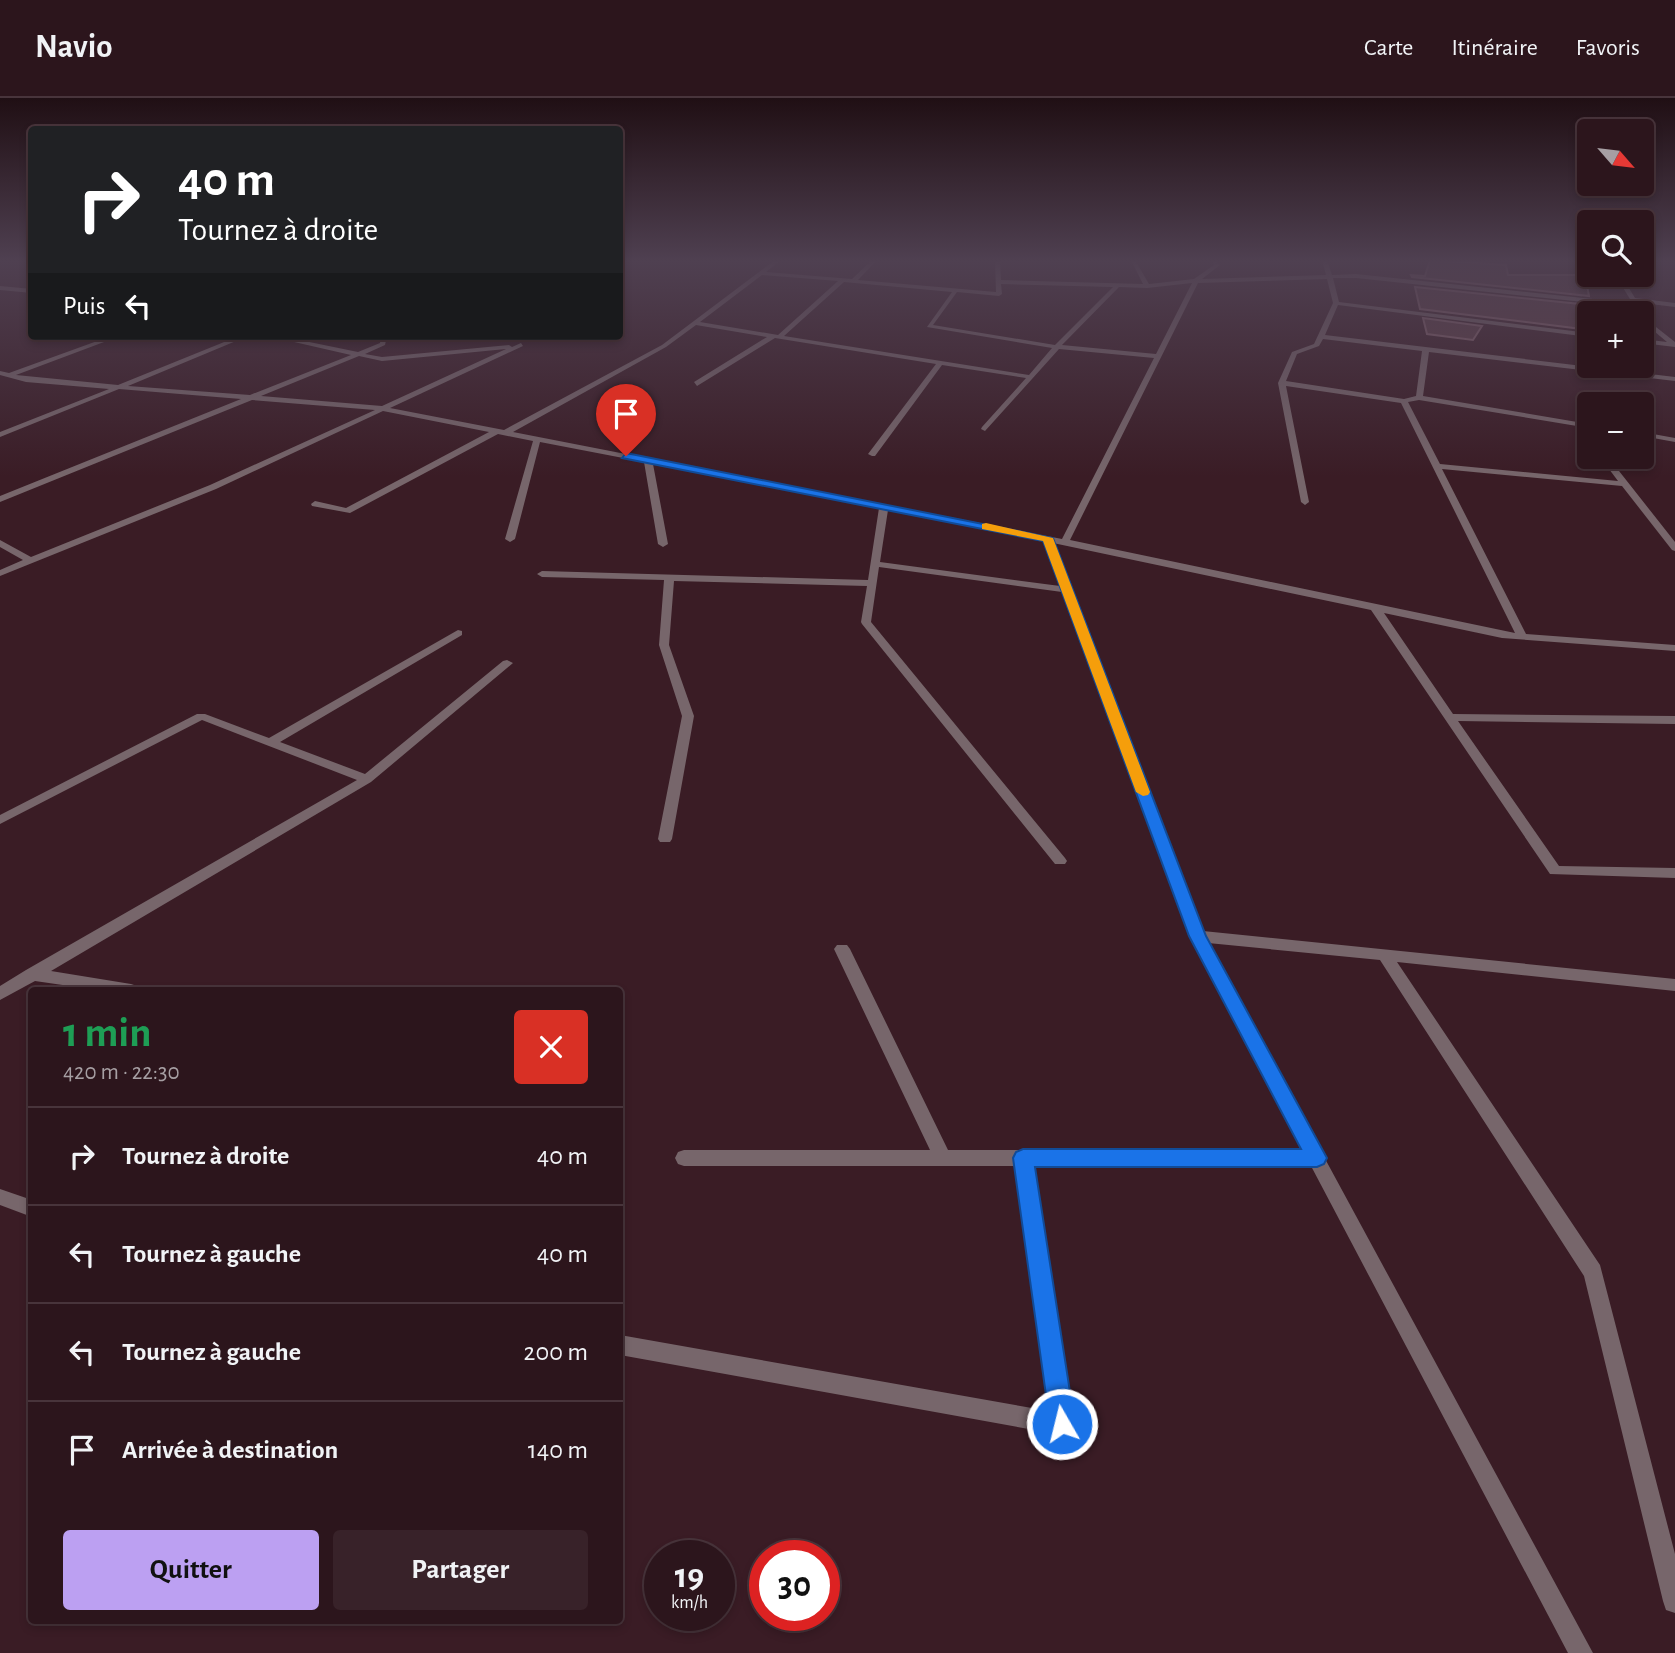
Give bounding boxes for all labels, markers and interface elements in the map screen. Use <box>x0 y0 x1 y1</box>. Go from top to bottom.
text: Navio <box>35 31 113 64</box>
text: Carte <box>1364 36 1413 60</box>
text: Itinéraire <box>1451 36 1538 60</box>
text: Favoris <box>1576 36 1640 60</box>
north arrow <box>1577 119 1654 196</box>
map controls <box>1577 119 1654 469</box>
icon: right <box>63 154 154 245</box>
text: 40 m <box>178 156 275 205</box>
button: search <box>1577 210 1654 287</box>
text: Tournez à droite <box>178 214 378 246</box>
icon: left <box>119 287 157 325</box>
text: Puis <box>63 293 105 319</box>
button: + <box>1577 301 1654 378</box>
pin <box>596 384 656 456</box>
button: − <box>1577 392 1654 469</box>
icon: arrive <box>607 395 645 433</box>
button: close <box>514 1010 588 1084</box>
text: 1 min <box>63 1012 152 1054</box>
text: 420 m · 22:30 <box>63 1061 180 1084</box>
icon: right <box>63 1137 101 1175</box>
text: Tournez à droite <box>122 1143 289 1169</box>
text: 40 m <box>537 1143 588 1169</box>
icon: left <box>63 1235 101 1273</box>
text: Tournez à gauche <box>122 1241 301 1267</box>
text: 40 m <box>537 1241 588 1267</box>
icon: left <box>63 1333 101 1371</box>
text: Tournez à gauche <box>122 1339 301 1365</box>
text: 200 m <box>524 1339 588 1365</box>
position arrow <box>1025 1387 1099 1461</box>
icon: arrive <box>63 1431 101 1469</box>
text: Arrivée à destination <box>122 1437 338 1463</box>
text: 140 m <box>528 1437 588 1463</box>
button: Quitter <box>63 1530 319 1610</box>
button: Partager <box>333 1530 588 1610</box>
speed limit sign: 30 <box>749 1540 840 1631</box>
text: 19 <box>675 1559 704 1594</box>
text: km/h <box>671 1594 708 1612</box>

